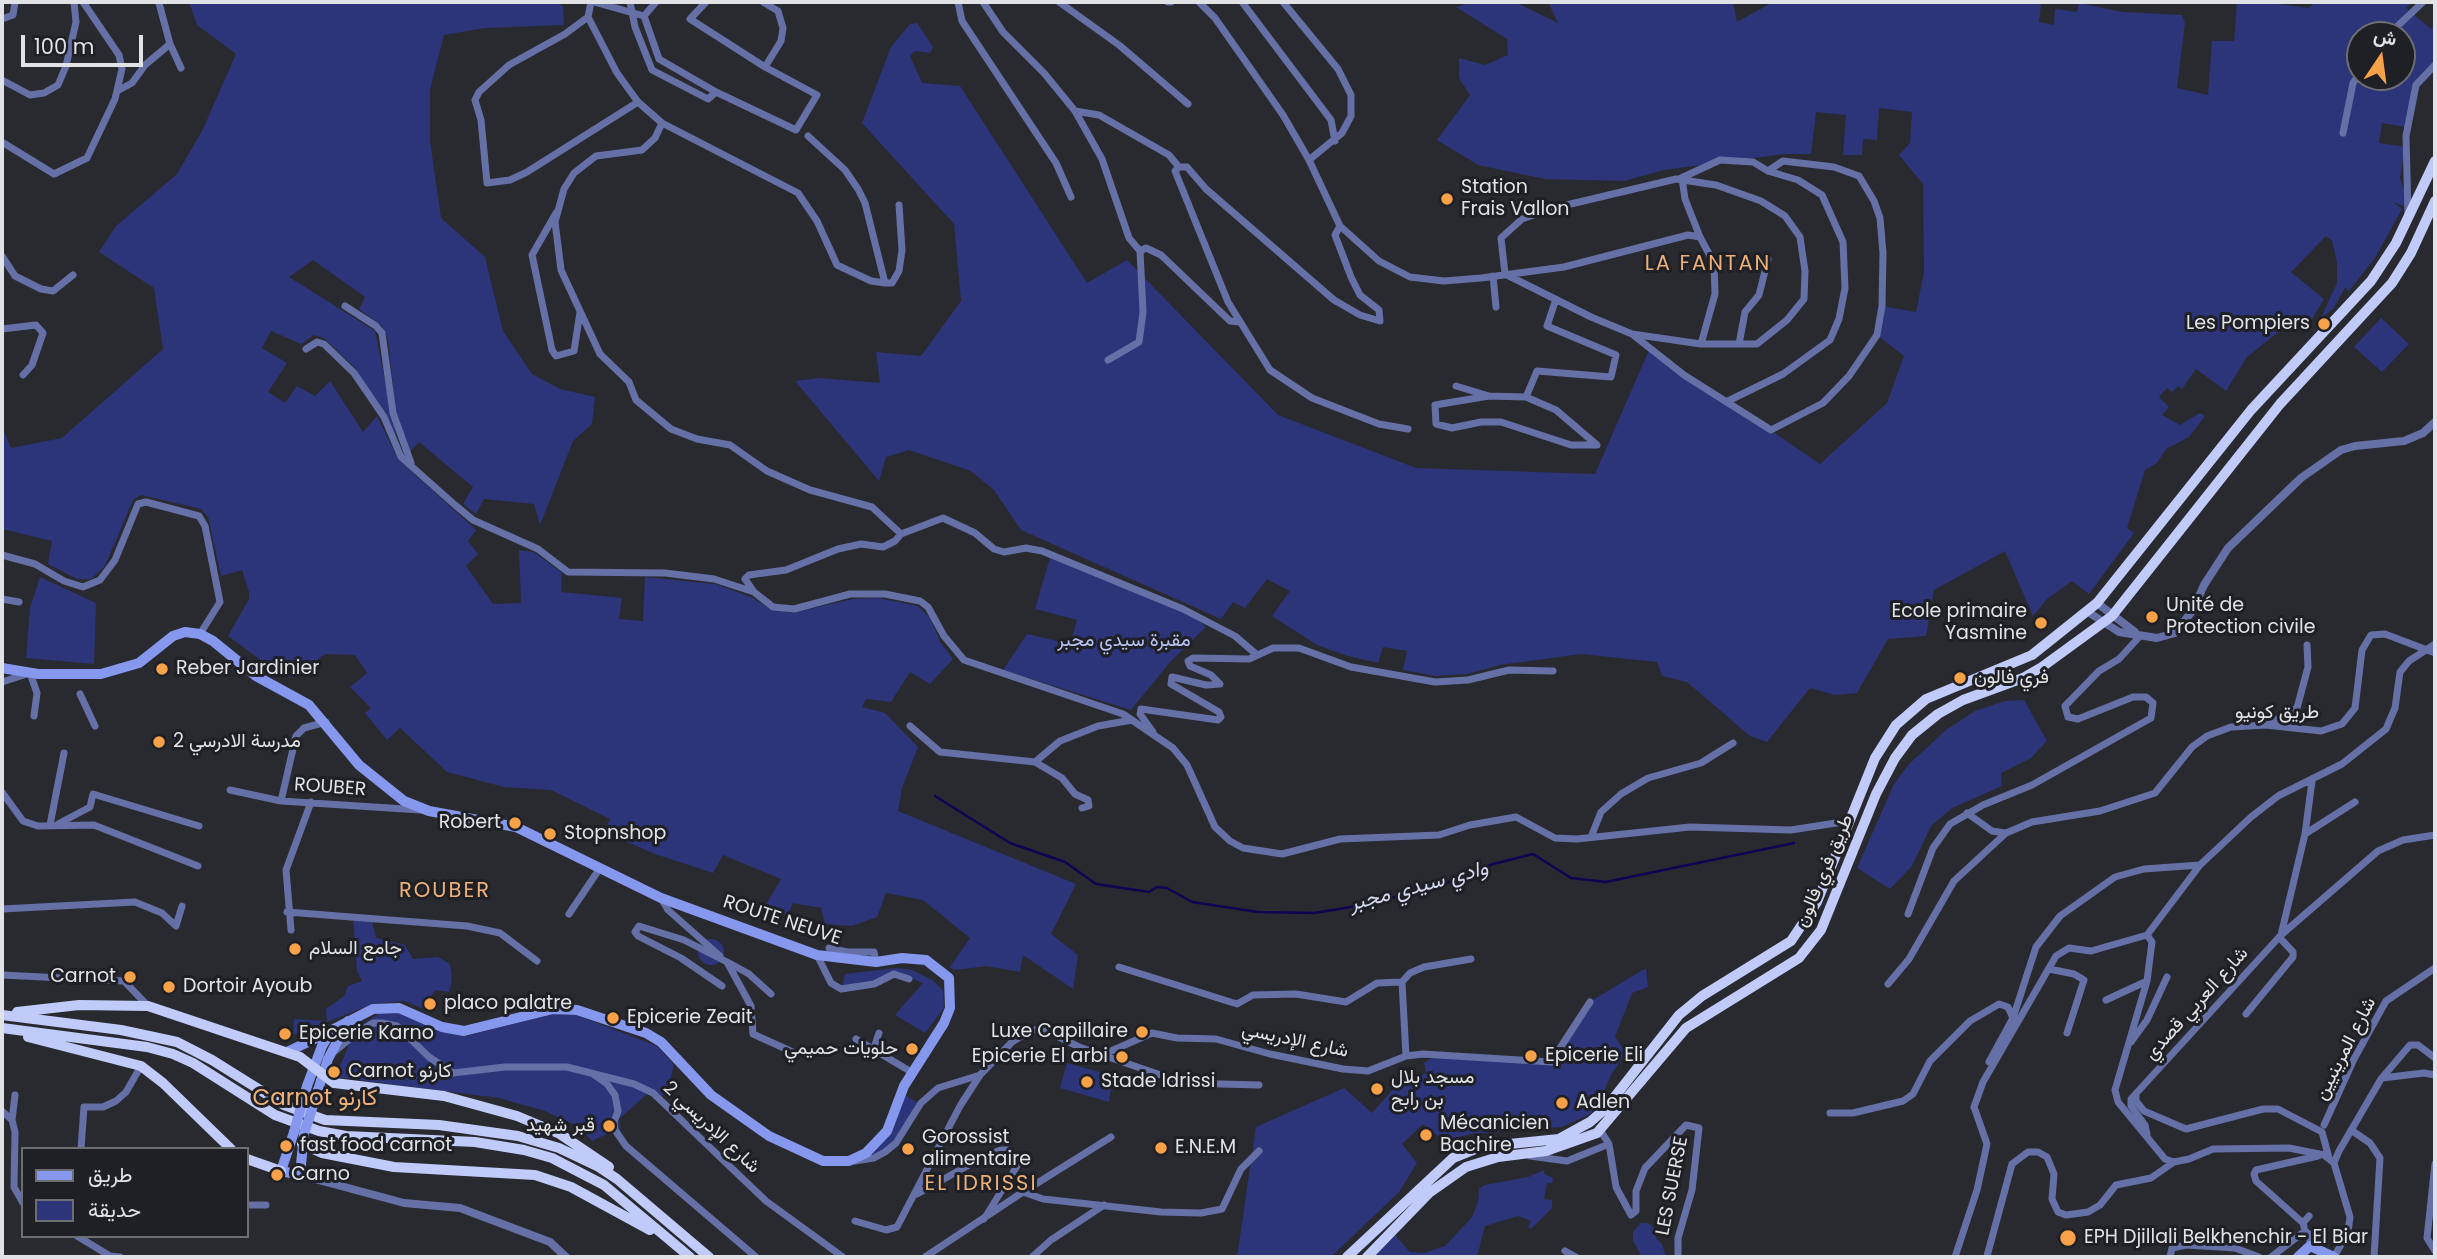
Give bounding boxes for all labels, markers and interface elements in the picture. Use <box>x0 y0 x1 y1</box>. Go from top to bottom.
scale bar <box>24 21 147 65</box>
north arrow <box>2346 21 2416 91</box>
text: ش <box>2371 21 2400 53</box>
text: 100 m <box>34 32 94 61</box>
place label: Station Frais Vallon <box>1461 177 1570 221</box>
marker: Station Frais Vallon <box>1439 191 1455 207</box>
district label: LA FANTAN <box>1646 252 1770 278</box>
place label: Les Pompiers <box>2186 313 2310 335</box>
marker: Les Pompiers <box>2316 316 2332 332</box>
place label: Unité de Protection civile <box>2166 595 2315 639</box>
place label: Ecole primaire Yasmine <box>1891 601 2027 645</box>
marker: Unité de Protection civile <box>2144 609 2160 625</box>
marker: Ecole primaire Yasmine <box>2033 615 2049 631</box>
park label: مقبرة سيدي مجبر <box>1057 630 1191 652</box>
place label: Reber Jardinier <box>176 658 319 680</box>
marker: Reber Jardinier <box>154 661 170 677</box>
place label: فري فالون <box>1974 667 2049 689</box>
marker: فري فالون <box>1952 670 1968 686</box>
street label: طريق كونيو <box>2235 702 2319 724</box>
place label: مدرسة الادرسي 2 <box>173 731 301 753</box>
marker: مدرسة الادرسي 2 <box>151 734 167 750</box>
street label: ROUBER <box>293 774 367 802</box>
street label: طريق فري فالون <box>1791 811 1859 931</box>
place label: Robert <box>439 812 501 834</box>
marker: Robert <box>507 815 523 831</box>
place label: Stopnshop <box>564 823 666 845</box>
marker: Stopnshop <box>542 826 558 842</box>
water label: وادي سيدي مجبر <box>1347 856 1491 918</box>
district label: ROUBER <box>400 879 490 905</box>
street label: ROUTE NEUVE <box>720 891 844 951</box>
place label: جامع السلام <box>309 938 402 960</box>
marker: جامع السلام <box>287 941 303 957</box>
street label: شارع العربي قصدي <box>2140 943 2254 1065</box>
place label: Carnot <box>50 966 116 988</box>
marker: Carnot <box>122 969 138 985</box>
place label: Dortoir Ayoub <box>183 976 312 998</box>
marker: Dortoir Ayoub <box>161 979 177 995</box>
place label: placo palatre <box>444 993 572 1015</box>
street label: شارع المرينيين <box>2310 994 2382 1104</box>
marker: placo palatre <box>422 996 438 1012</box>
place label: Epicerie Zeait <box>627 1007 753 1029</box>
marker: Epicerie Zeait <box>605 1010 621 1026</box>
street label: شارع الإدريسي <box>1240 1019 1350 1063</box>
place label: Luxe Capillaire <box>991 1021 1128 1043</box>
place label: Epicerie Karno <box>299 1023 434 1045</box>
marker: Luxe Capillaire <box>1134 1024 1150 1040</box>
marker: Epicerie Karno <box>277 1026 293 1042</box>
place label: حلويات حميمي <box>784 1038 898 1060</box>
marker: حلويات حميمي <box>904 1041 920 1057</box>
place label: Epicerie Eli <box>1545 1045 1643 1067</box>
place label: Epicerie El arbi <box>972 1046 1108 1068</box>
marker: Epicerie Eli <box>1523 1048 1539 1064</box>
marker: Epicerie El arbi <box>1114 1049 1130 1065</box>
place label: Carnot كارنو <box>348 1061 451 1083</box>
marker: Carnot كارنو <box>326 1064 342 1080</box>
place label: مسجد بلال بن رابح <box>1391 1067 1475 1111</box>
place label: Stade Idrissi <box>1101 1071 1215 1093</box>
marker: Stade Idrissi <box>1079 1074 1095 1090</box>
street label: شارع الإدريسي 2 <box>658 1077 764 1179</box>
marker: مسجد بلال بن رابح <box>1369 1081 1385 1097</box>
district label: Carnot كارنو <box>252 1085 378 1113</box>
place label: Adlen <box>1576 1092 1630 1114</box>
marker: Adlen <box>1554 1095 1570 1111</box>
place label: Mécanicien Bachire <box>1440 1113 1549 1157</box>
place label: قبر شهيد <box>526 1115 595 1137</box>
marker: قبر شهيد <box>601 1118 617 1134</box>
place label: Gorossist alimentaire <box>922 1127 1031 1171</box>
marker: Mécanicien Bachire <box>1418 1127 1434 1143</box>
place label: fast food carnot <box>300 1135 452 1157</box>
street label: LES SUERSE <box>1652 1135 1694 1237</box>
place label: E.N.E.M <box>1175 1137 1236 1159</box>
marker: fast food carnot <box>278 1138 294 1154</box>
marker: E.N.E.M <box>1153 1140 1169 1156</box>
marker: Gorossist alimentaire <box>900 1141 916 1157</box>
legend <box>21 1147 248 1238</box>
text: طريق <box>88 1160 133 1189</box>
place label: Carno <box>291 1164 350 1186</box>
marker: Carno <box>269 1167 285 1183</box>
district label: EL IDRISSI <box>926 1172 1036 1198</box>
text: حديقة <box>88 1195 141 1224</box>
place label: EPH Djillali Belkhenchir - El Biar <box>2084 1227 2368 1249</box>
marker: EPH Djillali Belkhenchir - El Biar <box>2058 1228 2078 1248</box>

